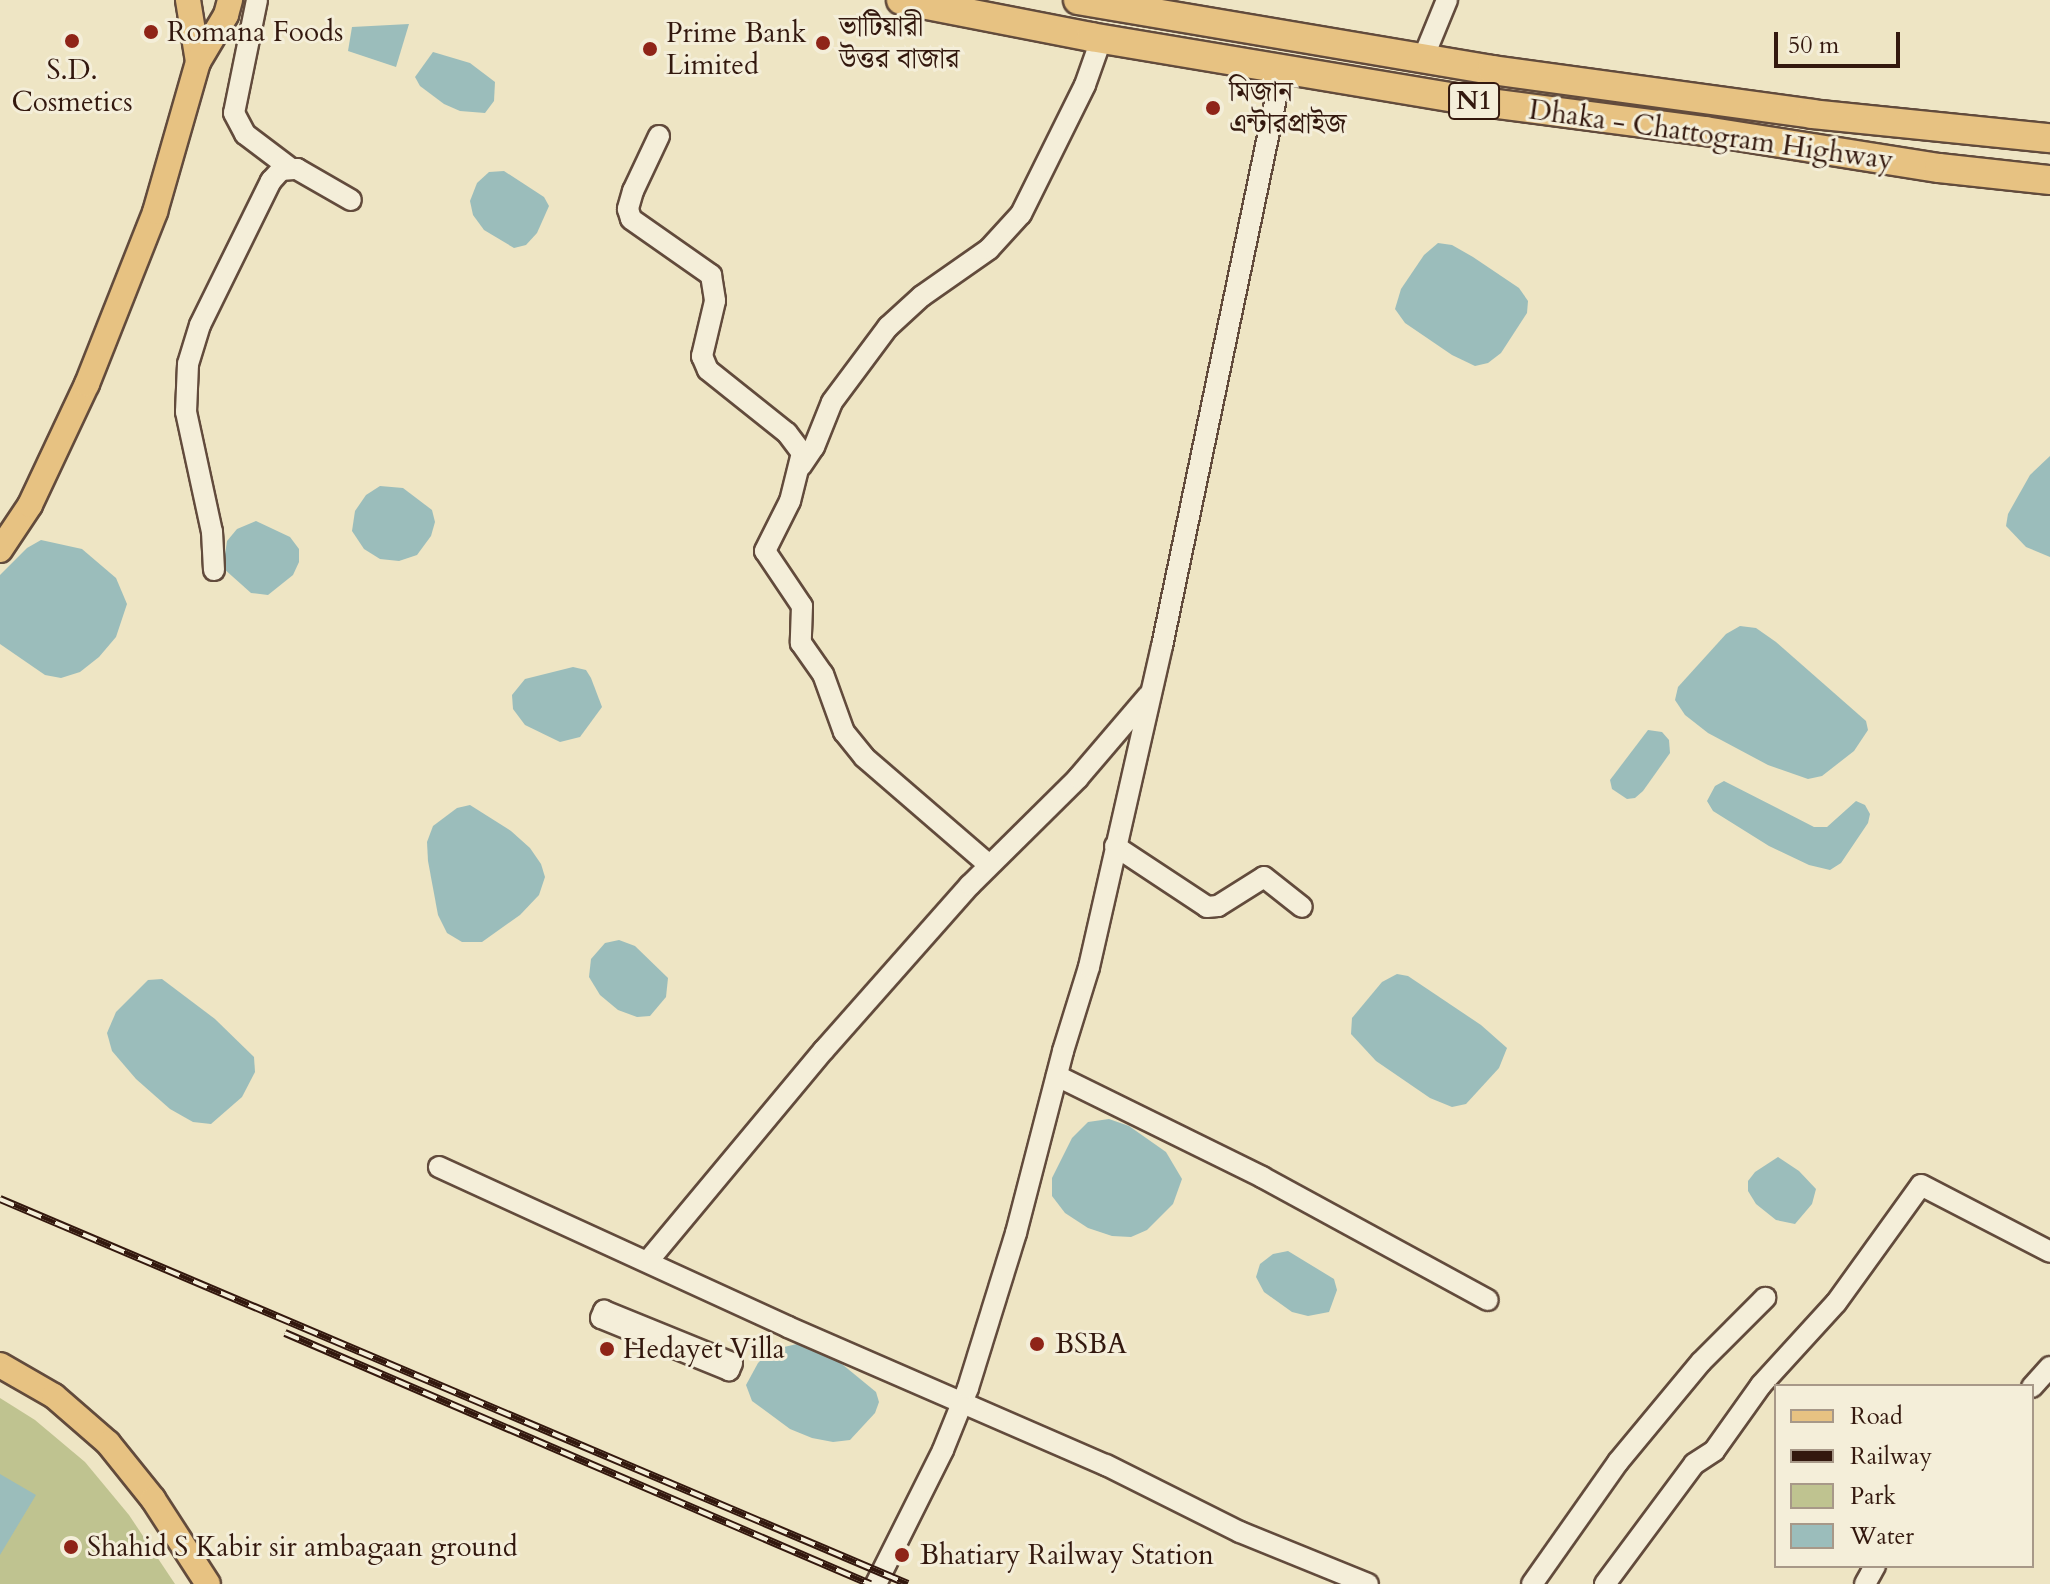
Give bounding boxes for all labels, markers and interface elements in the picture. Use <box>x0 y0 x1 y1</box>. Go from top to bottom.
place label: ভাটিয়ারী উত্তর বাজার <box>839 10 960 76</box>
place label: Romana Foods <box>167 15 343 49</box>
place label: Prime Bank Limited <box>666 16 807 82</box>
scale bar <box>1778 16 1904 66</box>
marker: Romana Foods <box>142 23 160 41</box>
text: 50 m <box>1788 29 1839 62</box>
marker: S.D. Cosmetics <box>63 32 81 50</box>
marker: ভাটিয়ারী উত্তর বাজার <box>814 34 832 52</box>
marker: Prime Bank Limited <box>641 40 659 58</box>
place label: S.D. Cosmetics <box>11 53 133 119</box>
place label: মিজান এন্টারপ্রাইজ <box>1229 75 1347 141</box>
road number: N1 <box>1448 79 1500 123</box>
street label: Dhaka - Chattogram Highway <box>1527 93 1895 177</box>
marker: মিজান এন্টারপ্রাইজ <box>1204 99 1222 117</box>
place label: BSBA <box>1055 1327 1127 1361</box>
place label: Hedayet Villa <box>623 1332 785 1366</box>
marker: BSBA <box>1026 1333 1048 1355</box>
marker: Hedayet Villa <box>598 1340 616 1358</box>
legend <box>1774 1384 2034 1568</box>
text: Road <box>1850 1400 1903 1433</box>
text: Railway <box>1850 1440 1932 1473</box>
text: Park <box>1850 1480 1896 1513</box>
text: Water <box>1850 1520 1914 1553</box>
place label: Shahid S Kabir sir ambagaan ground <box>87 1530 518 1564</box>
marker: Shahid S Kabir sir ambagaan ground <box>62 1538 80 1556</box>
place label: Bhatiary Railway Station <box>920 1538 1214 1572</box>
marker: Bhatiary Railway Station <box>891 1544 913 1566</box>

